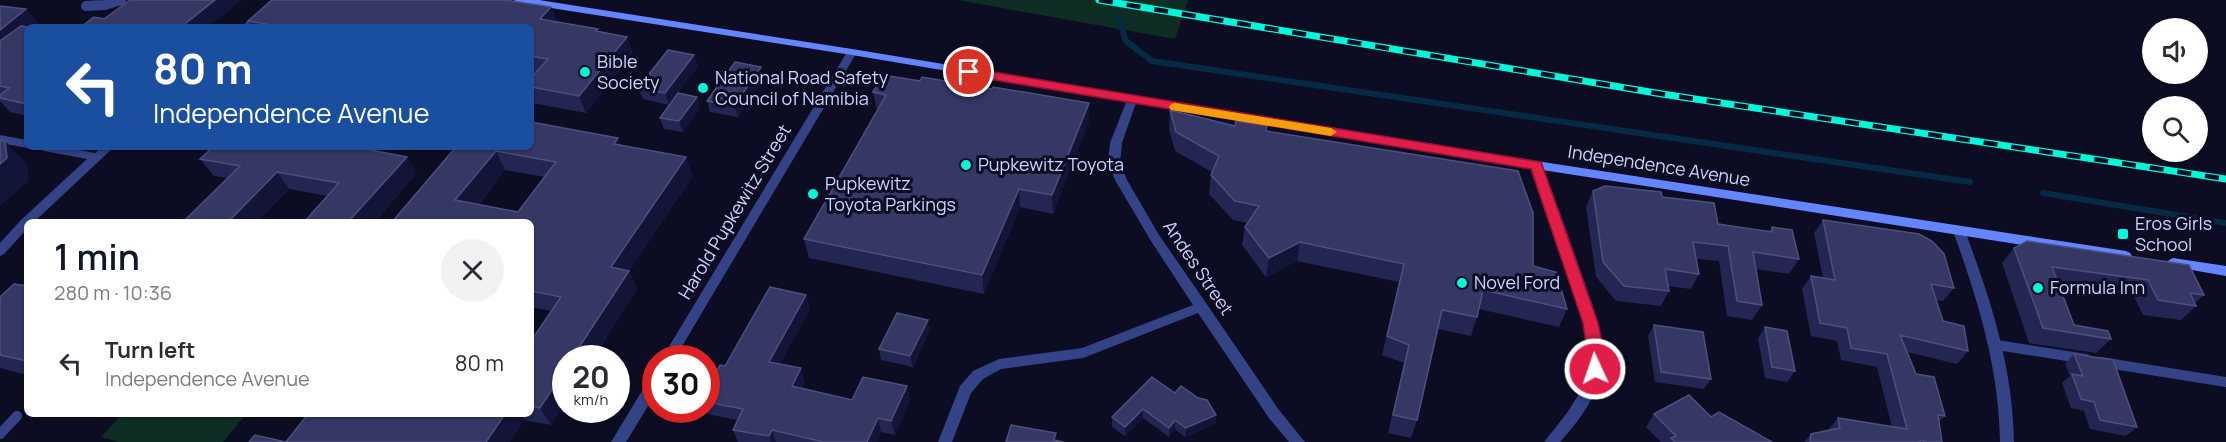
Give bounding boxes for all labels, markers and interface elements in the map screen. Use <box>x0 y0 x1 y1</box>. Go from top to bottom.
map controls <box>2142 18 2208 162</box>
button: sound <box>2142 18 2208 84</box>
text: 80 m <box>153 39 253 97</box>
pin <box>943 46 994 97</box>
icon: left <box>54 48 132 126</box>
place label: Bible Society <box>597 49 660 94</box>
icon: arrive <box>952 55 985 88</box>
marker: Bible Society <box>578 65 592 79</box>
place label: National Road Safety Council of Namibia <box>715 65 889 110</box>
marker: National Road Safety Council of Namibia <box>696 81 710 95</box>
text: Independence Avenue <box>153 94 429 131</box>
button: search <box>2142 96 2208 162</box>
street label: Harold Pupkewitz Street <box>672 120 796 303</box>
street label: Independence Avenue <box>1566 139 1752 191</box>
place label: Pupkewitz Toyota <box>978 152 1124 176</box>
marker: Pupkewitz Toyota <box>959 158 973 172</box>
place label: Pupkewitz Toyota Parkings <box>825 171 956 216</box>
marker: Pupkewitz Toyota Parkings <box>806 187 820 201</box>
place label: Eros Girls School <box>2135 211 2212 256</box>
street label: Andes Street <box>1158 215 1239 319</box>
marker: Eros Girls School <box>2116 227 2130 241</box>
text: 1 min <box>54 232 140 281</box>
button: close <box>441 239 504 302</box>
place label: Novel Ford <box>1474 270 1560 294</box>
place label: Formula Inn <box>2050 275 2145 299</box>
marker: Novel Ford <box>1455 276 1469 290</box>
text: 280 m · 10:36 <box>54 279 172 306</box>
marker: Formula Inn <box>2031 281 2045 295</box>
text: Turn left <box>105 335 195 365</box>
position arrow <box>1563 337 1627 401</box>
speed limit sign: 30 <box>642 345 720 423</box>
icon: left <box>54 347 87 380</box>
text: 80 m <box>455 348 504 378</box>
text: 20 <box>572 356 610 397</box>
text: Independence Avenue <box>105 365 310 392</box>
text: km/h <box>574 389 608 410</box>

